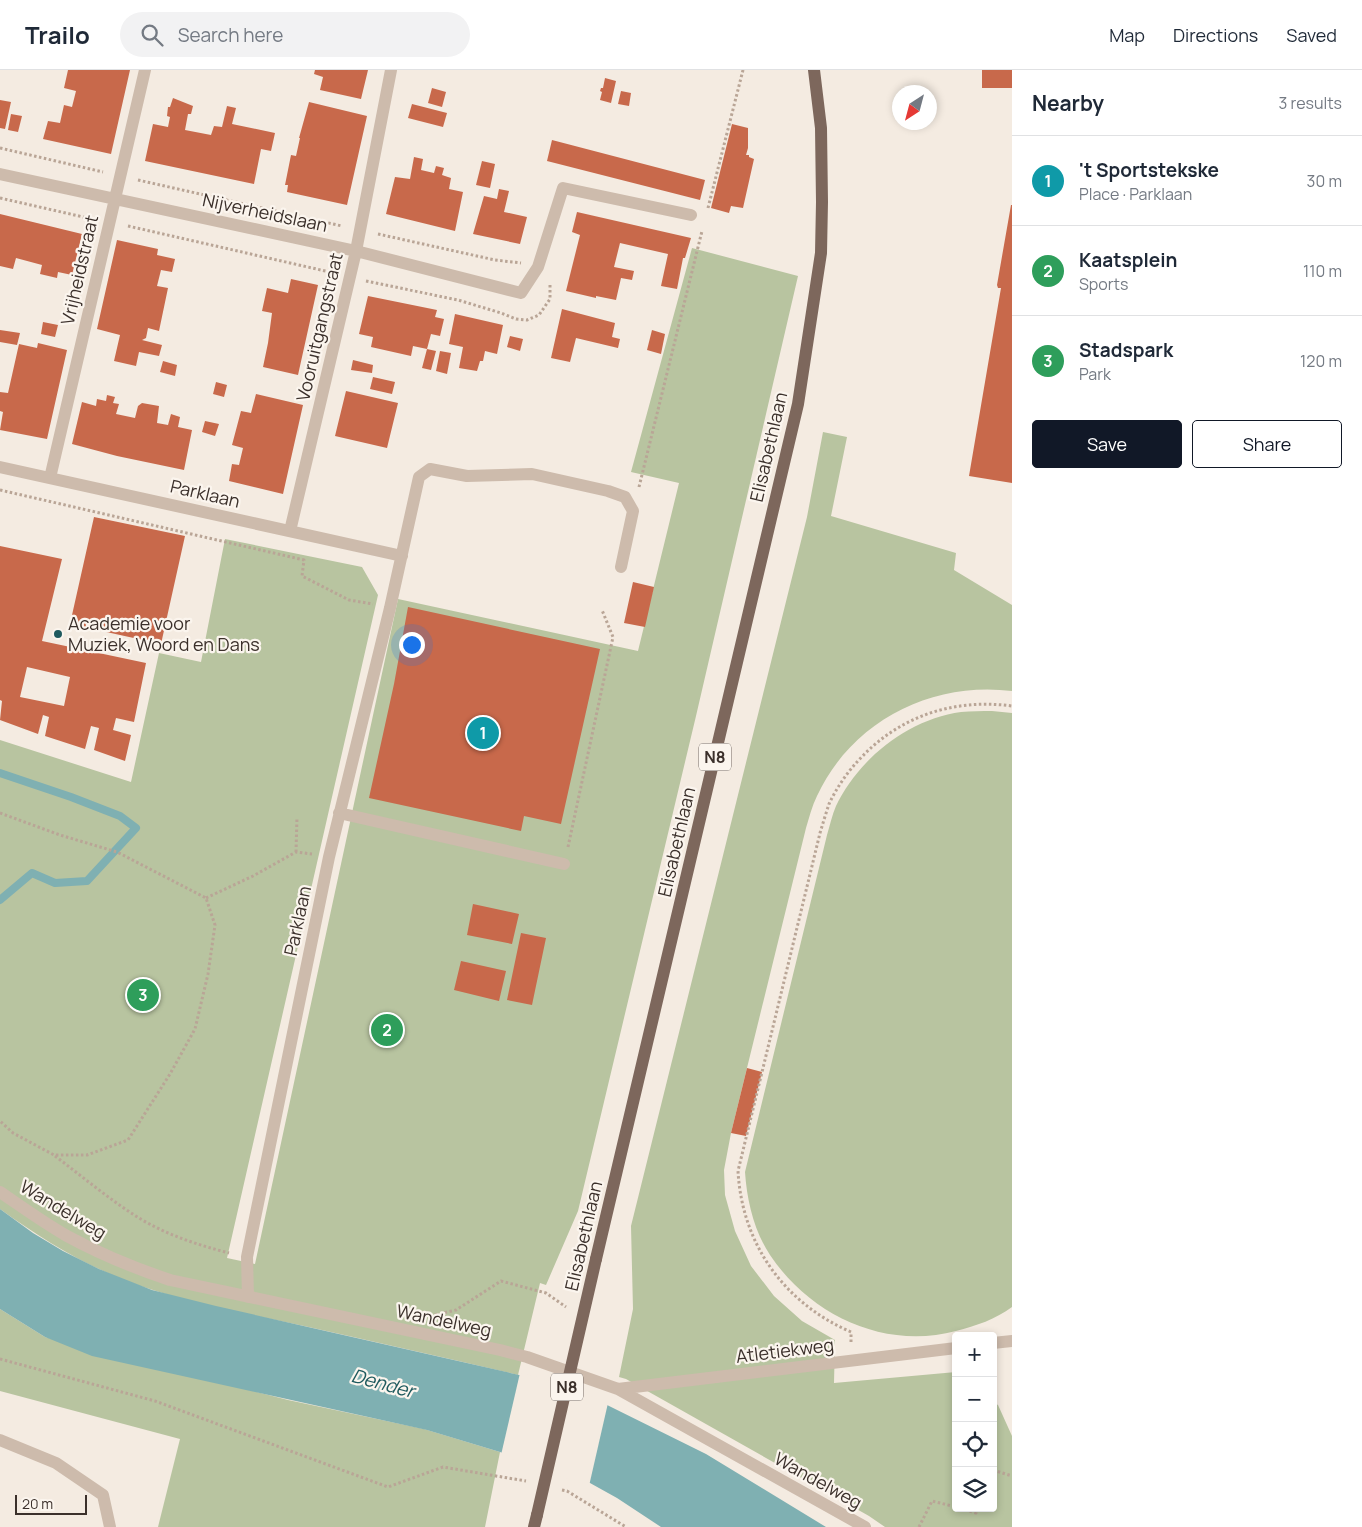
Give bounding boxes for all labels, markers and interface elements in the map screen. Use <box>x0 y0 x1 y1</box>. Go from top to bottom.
search box <box>120 12 470 57</box>
text: Trailo <box>25 18 90 51</box>
icon: search <box>138 21 166 49</box>
text: Search here <box>178 22 283 48</box>
text: Map <box>1109 23 1145 47</box>
text: Directions <box>1173 23 1258 47</box>
text: Saved <box>1286 23 1337 47</box>
north arrow <box>892 85 937 130</box>
text: Nearby <box>1032 89 1104 117</box>
text: 3 results <box>1279 92 1342 114</box>
text: 't Sportstekske <box>1079 157 1219 183</box>
text: 1 <box>1044 170 1052 192</box>
text: 30 m <box>1307 170 1342 192</box>
text: Place · Parklaan <box>1079 183 1192 205</box>
street label: Nijverheidslaan <box>200 187 330 237</box>
street label: Vrijheidstraat <box>55 212 103 327</box>
text: Kaatsplein <box>1079 247 1177 273</box>
street label: Vooruitgangstraat <box>290 250 348 403</box>
text: 2 <box>1043 260 1053 282</box>
text: 110 m <box>1303 260 1342 282</box>
text: Sports <box>1079 273 1128 295</box>
text: Stadspark <box>1079 337 1173 363</box>
text: 3 <box>1043 350 1053 372</box>
text: 120 m <box>1300 350 1342 372</box>
text: Park <box>1079 363 1111 385</box>
street label: Elisabethlaan <box>744 389 792 504</box>
button: Save <box>1032 420 1182 468</box>
button: Share <box>1192 420 1342 468</box>
street label: Parklaan <box>168 473 242 513</box>
place label: Academie voor Muziek, Woord en Dans <box>68 611 260 656</box>
marker: Academie voor Muziek, Woord en Dans <box>52 628 64 640</box>
your location <box>399 632 425 658</box>
pin: 1 <box>467 714 499 752</box>
road number: N8 <box>699 744 731 770</box>
street label: Elisabethlaan <box>652 784 700 899</box>
street label: Parklaan <box>278 884 316 958</box>
pin: 3 <box>127 976 159 1014</box>
pin: 2 <box>371 1011 403 1049</box>
street label: Wandelweg <box>16 1174 111 1244</box>
street label: Elisabethlaan <box>559 1178 607 1293</box>
street label: Wandelweg <box>394 1298 494 1342</box>
street label: Atletiekweg <box>735 1332 835 1368</box>
map controls <box>952 1332 997 1512</box>
button: + <box>952 1332 997 1377</box>
water label: Dender <box>349 1362 419 1404</box>
road number: N8 <box>551 1374 583 1400</box>
button: − <box>952 1377 997 1422</box>
button: locate <box>952 1422 997 1467</box>
street label: Wandelweg <box>770 1446 867 1514</box>
button: layers <box>952 1467 997 1512</box>
scale bar <box>15 1492 88 1515</box>
text: 20 m <box>22 1494 53 1513</box>

